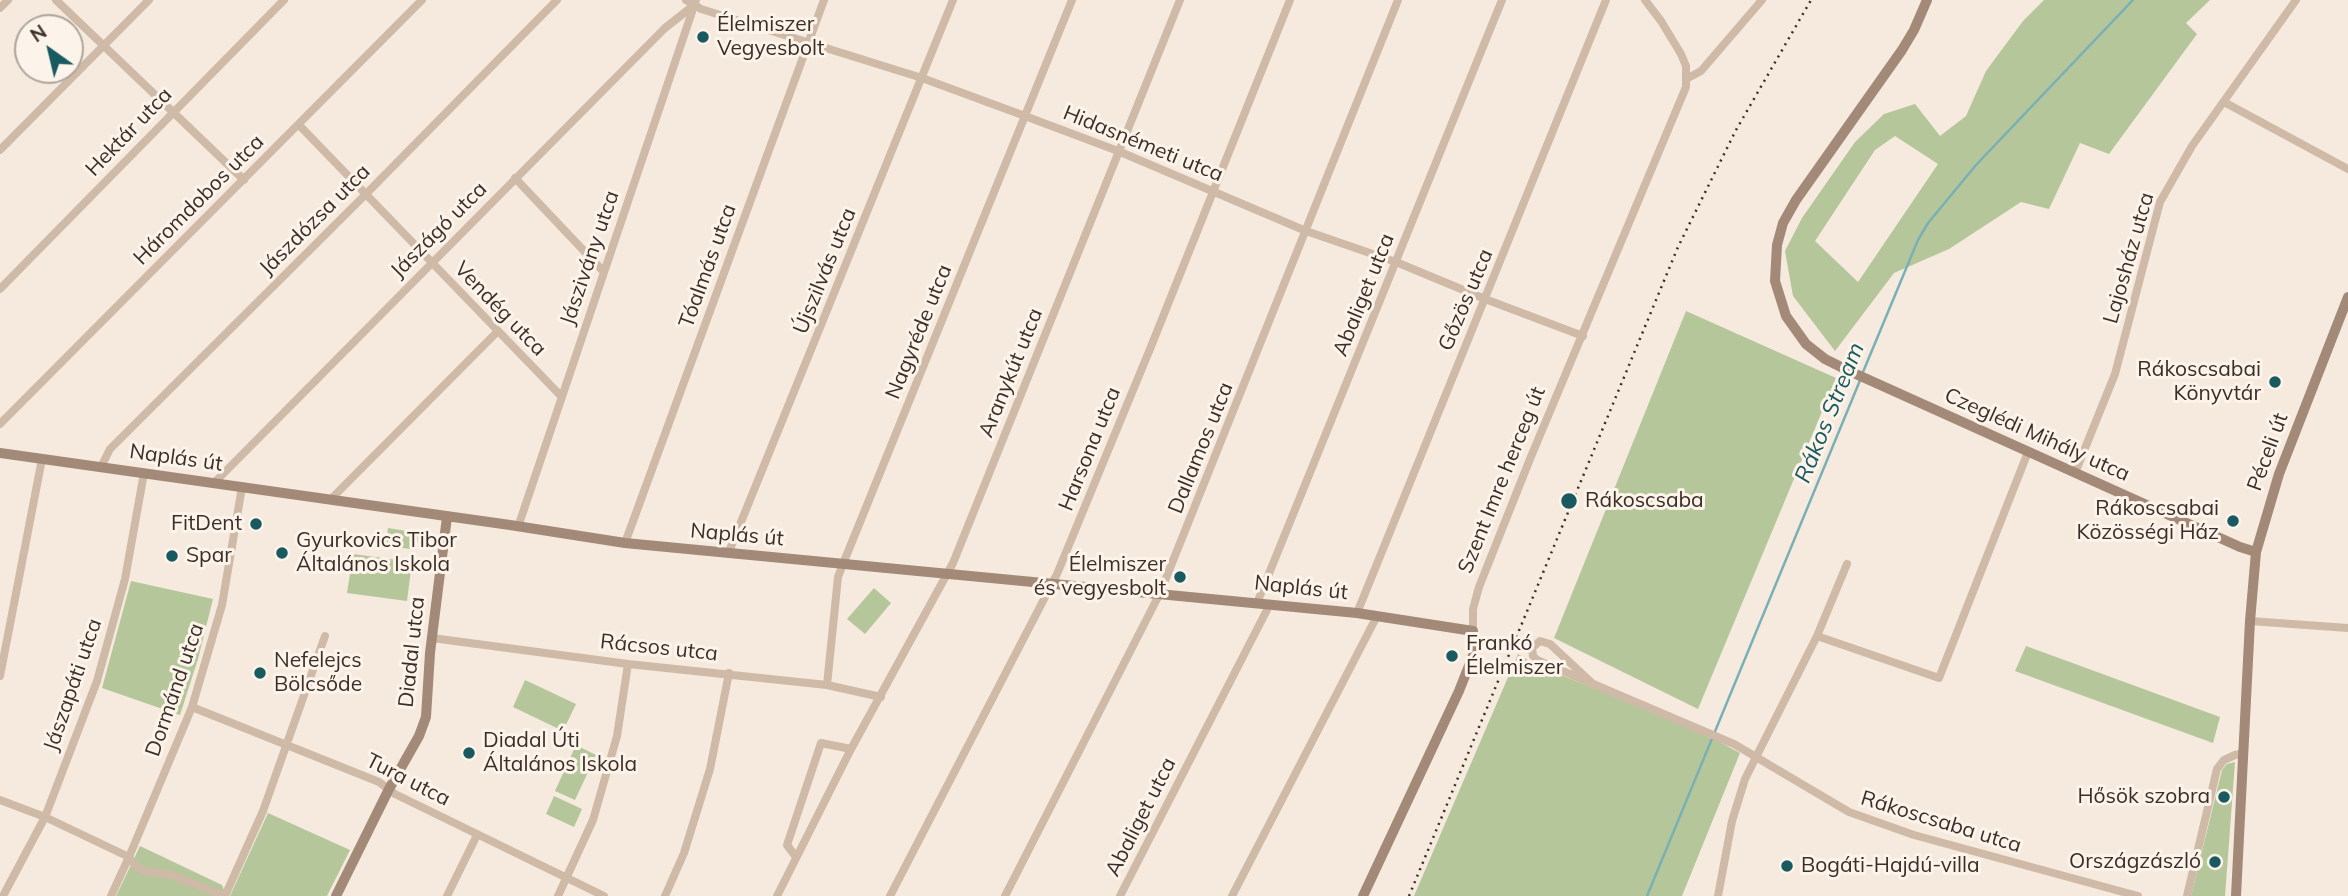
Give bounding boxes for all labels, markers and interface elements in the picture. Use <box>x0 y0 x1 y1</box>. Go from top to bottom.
place label: Élelmiszer Vegyesbolt <box>717 12 824 62</box>
north arrow <box>14 14 84 84</box>
text: N <box>26 19 51 47</box>
marker: Élelmiszer Vegyesbolt <box>695 29 711 45</box>
street label: Hektár utca <box>81 82 177 182</box>
street label: Hidasnémeti utca <box>1059 100 1227 188</box>
street label: Háromdobos utca <box>129 130 269 270</box>
street label: Jászdózsa utca <box>254 159 376 281</box>
street label: Jászágó utca <box>386 177 492 283</box>
street label: Jászivány utca <box>555 187 625 329</box>
street label: Lajosház utca <box>2098 190 2160 326</box>
street label: Tóalmás utca <box>674 201 742 331</box>
street label: Újszilvás utca <box>788 204 862 338</box>
street label: Abaliget utca <box>1328 230 1400 360</box>
street label: Gőzös utca <box>1433 245 1499 355</box>
street label: Vendég utca <box>449 257 551 361</box>
street label: Nagyréde utca <box>881 261 957 403</box>
street label: Aranykút utca <box>974 305 1048 441</box>
water label: Rákos Stream <box>1789 339 1871 487</box>
place label: Rákoscsabai Könyvtár <box>2137 357 2261 407</box>
marker: Rákoscsabai Könyvtár <box>2267 374 2283 390</box>
street label: Dallamos utca <box>1163 379 1239 517</box>
street label: Harsona utca <box>1054 383 1126 515</box>
street label: Szent Imre herceg út <box>1453 383 1551 577</box>
street label: Czeglédi Mihály utca <box>1940 383 2134 487</box>
street label: Péceli út <box>2242 410 2294 494</box>
street label: Naplás út <box>128 439 224 477</box>
place label: Rákoscsaba <box>1585 488 1704 514</box>
marker: Rákoscsaba <box>1559 491 1579 511</box>
place label: Rákoscsabai Közösségi Ház <box>2076 496 2219 546</box>
place label: FitDent <box>171 511 242 537</box>
marker: Rákoscsabai Közösségi Ház <box>2225 513 2241 529</box>
marker: FitDent <box>248 516 264 532</box>
street label: Naplás út <box>689 518 785 552</box>
place label: Gyurkovics Tibor Általános Iskola <box>296 528 457 578</box>
place label: Spar <box>186 543 232 569</box>
marker: Gyurkovics Tibor Általános Iskola <box>274 545 290 561</box>
marker: Spar <box>164 548 180 564</box>
place label: Élelmiszer és vegyesbolt <box>1034 552 1166 602</box>
marker: Élelmiszer és vegyesbolt <box>1172 569 1188 585</box>
street label: Naplás út <box>1253 571 1349 605</box>
street label: Diadal utca <box>394 595 430 709</box>
street label: Jászapáti utca <box>39 615 107 755</box>
street label: Dormánd utca <box>140 620 210 760</box>
street label: Rácsos utca <box>599 629 719 667</box>
place label: Frankó Élelmiszer <box>1466 631 1563 681</box>
place label: Nefelejcs Bölcsőde <box>274 648 362 698</box>
marker: Frankó Élelmiszer <box>1444 648 1460 664</box>
marker: Nefelejcs Bölcsőde <box>252 665 268 681</box>
place label: Diadal Úti Általános Iskola <box>483 728 637 778</box>
marker: Diadal Úti Általános Iskola <box>461 745 477 761</box>
street label: Tura utca <box>362 748 454 812</box>
street label: Abaliget utca <box>1100 753 1182 881</box>
place label: Hősök szobra <box>2078 784 2210 810</box>
street label: Rákoscsaba utca <box>1858 786 2024 858</box>
marker: Hősök szobra <box>2216 789 2232 805</box>
place label: Országzászló <box>2069 849 2201 875</box>
place label: Bogáti-Hajdú-villa <box>1801 853 1980 879</box>
marker: Országzászló <box>2207 854 2223 870</box>
marker: Bogáti-Hajdú-villa <box>1779 858 1795 874</box>

